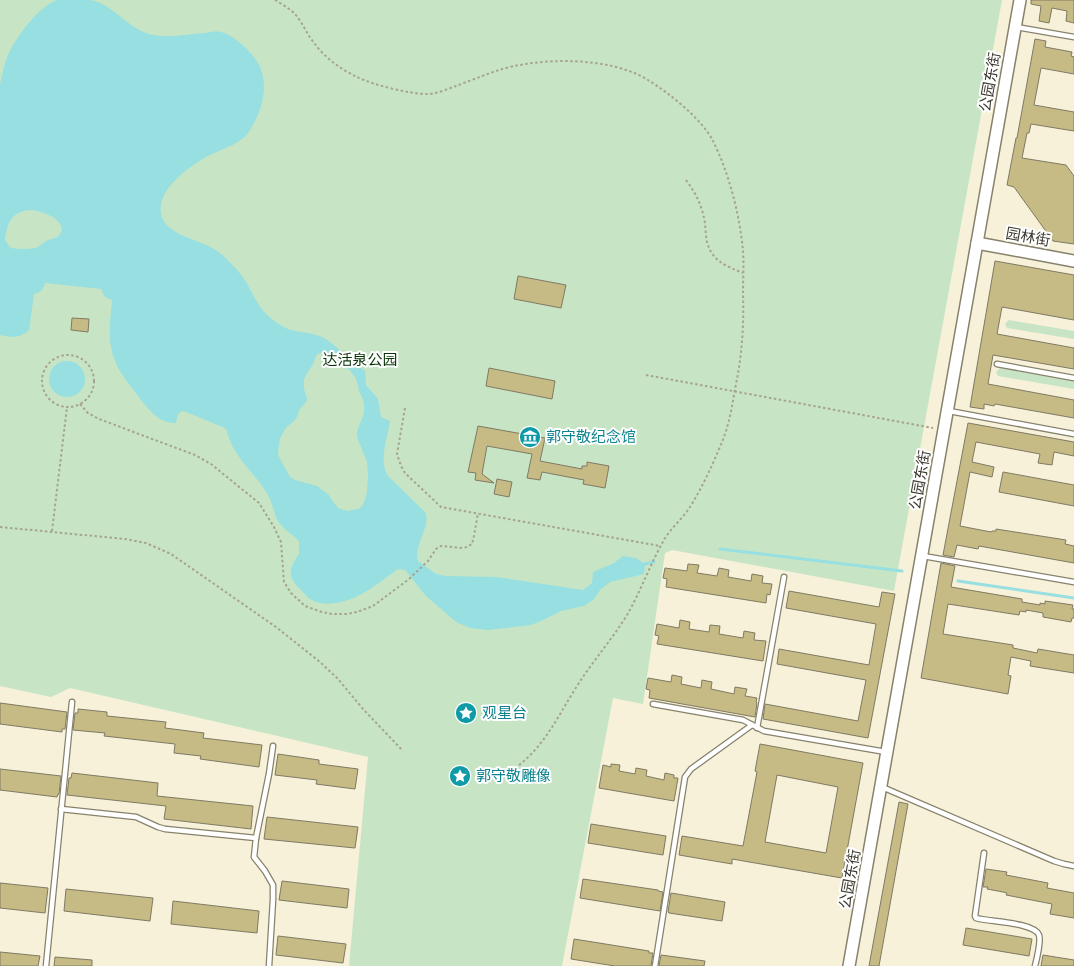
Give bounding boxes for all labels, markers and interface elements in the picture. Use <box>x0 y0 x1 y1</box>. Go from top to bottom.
street label: 公园东街 <box>974 51 1005 113</box>
street label: 园林街 <box>1004 222 1052 251</box>
park label: 达活泉公园 <box>322 349 398 370</box>
museum icon: 郭守敬纪念馆 <box>518 425 542 449</box>
place label: 郭守敬纪念馆 <box>546 426 636 447</box>
street label: 公园东街 <box>904 449 935 511</box>
place icon: 观星台 <box>454 701 478 725</box>
place label: 观星台 <box>482 702 527 723</box>
place icon: 郭守敬雕像 <box>448 764 472 788</box>
place label: 郭守敬雕像 <box>476 765 551 786</box>
street label: 公园东街 <box>834 848 865 910</box>

